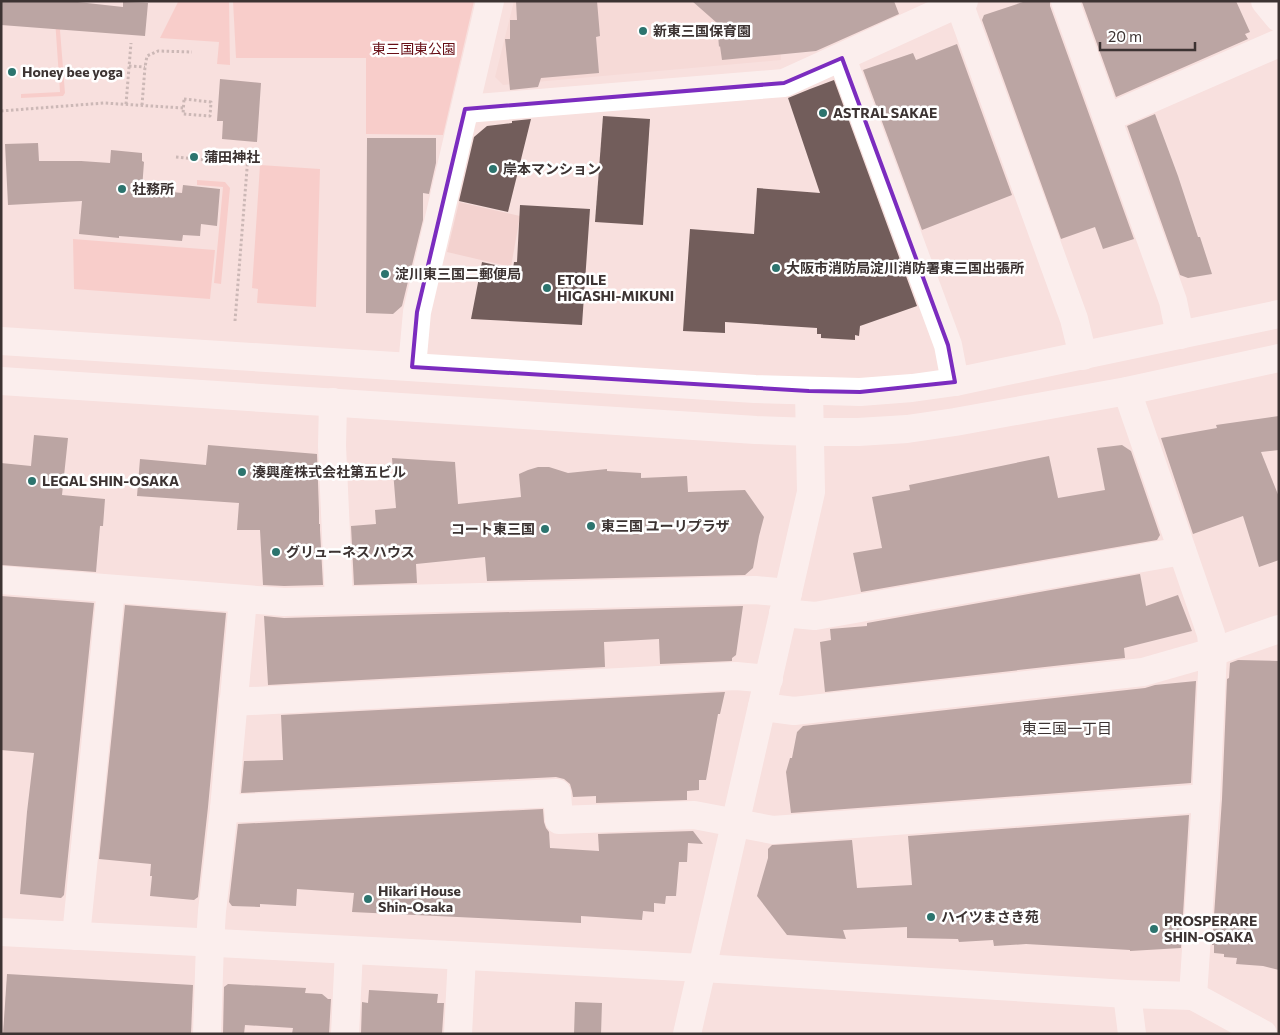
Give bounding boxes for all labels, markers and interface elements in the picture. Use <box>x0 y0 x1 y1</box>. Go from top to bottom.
scale bar <box>1100 20 1195 52</box>
place label: 新東三国保育園 <box>653 22 751 39</box>
marker: 新東三国保育園 <box>637 25 649 37</box>
text: 20 m <box>1108 27 1142 45</box>
park label: 東三国東公園 <box>372 40 456 57</box>
place label: Honey bee yoga <box>22 63 123 80</box>
marker: Honey bee yoga <box>6 66 18 78</box>
place label: ASTRAL SAKAE <box>833 104 937 121</box>
marker: ASTRAL SAKAE <box>817 107 829 119</box>
place label: 蒲田神社 <box>204 148 260 165</box>
marker: 蒲田神社 <box>188 151 200 163</box>
place label: 岸本マンション <box>503 160 601 177</box>
marker: 岸本マンション <box>487 163 499 175</box>
place label: 社務所 <box>132 180 174 197</box>
marker: 社務所 <box>116 183 128 195</box>
place label: 大阪市消防局淀川消防署東三国出張所 <box>786 259 1024 276</box>
marker: 大阪市消防局淀川消防署東三国出張所 <box>770 262 782 274</box>
place label: 淀川東三国二郵便局 <box>395 265 521 282</box>
marker: 淀川東三国二郵便局 <box>379 268 391 280</box>
place label: ETOILE HIGASHI-MIKUNI <box>557 271 674 304</box>
marker: ETOILE HIGASHI-MIKUNI <box>541 282 553 294</box>
place label: 湊興産株式会社第五ビル <box>252 463 406 480</box>
marker: 湊興産株式会社第五ビル <box>236 466 248 478</box>
place label: LEGAL SHIN-OSAKA <box>42 472 179 489</box>
marker: LEGAL SHIN-OSAKA <box>26 475 38 487</box>
place label: 東三国 ユーリプラザ <box>601 517 730 534</box>
place label: コート東三国 <box>451 520 535 537</box>
marker: 東三国 ユーリプラザ <box>585 520 597 532</box>
marker: コート東三国 <box>539 523 551 535</box>
place label: グリューネス ハウス <box>286 543 415 560</box>
marker: グリューネス ハウス <box>270 546 282 558</box>
district label: 東三国一丁目 <box>1022 719 1112 737</box>
place label: Hikari House Shin-Osaka <box>378 882 461 915</box>
marker: Hikari House Shin-Osaka <box>362 893 374 905</box>
place label: ハイツまさき苑 <box>941 908 1039 925</box>
marker: ハイツまさき苑 <box>925 911 937 923</box>
place label: PROSPERARE SHIN-OSAKA <box>1164 912 1257 945</box>
marker: PROSPERARE SHIN-OSAKA <box>1148 923 1160 935</box>

